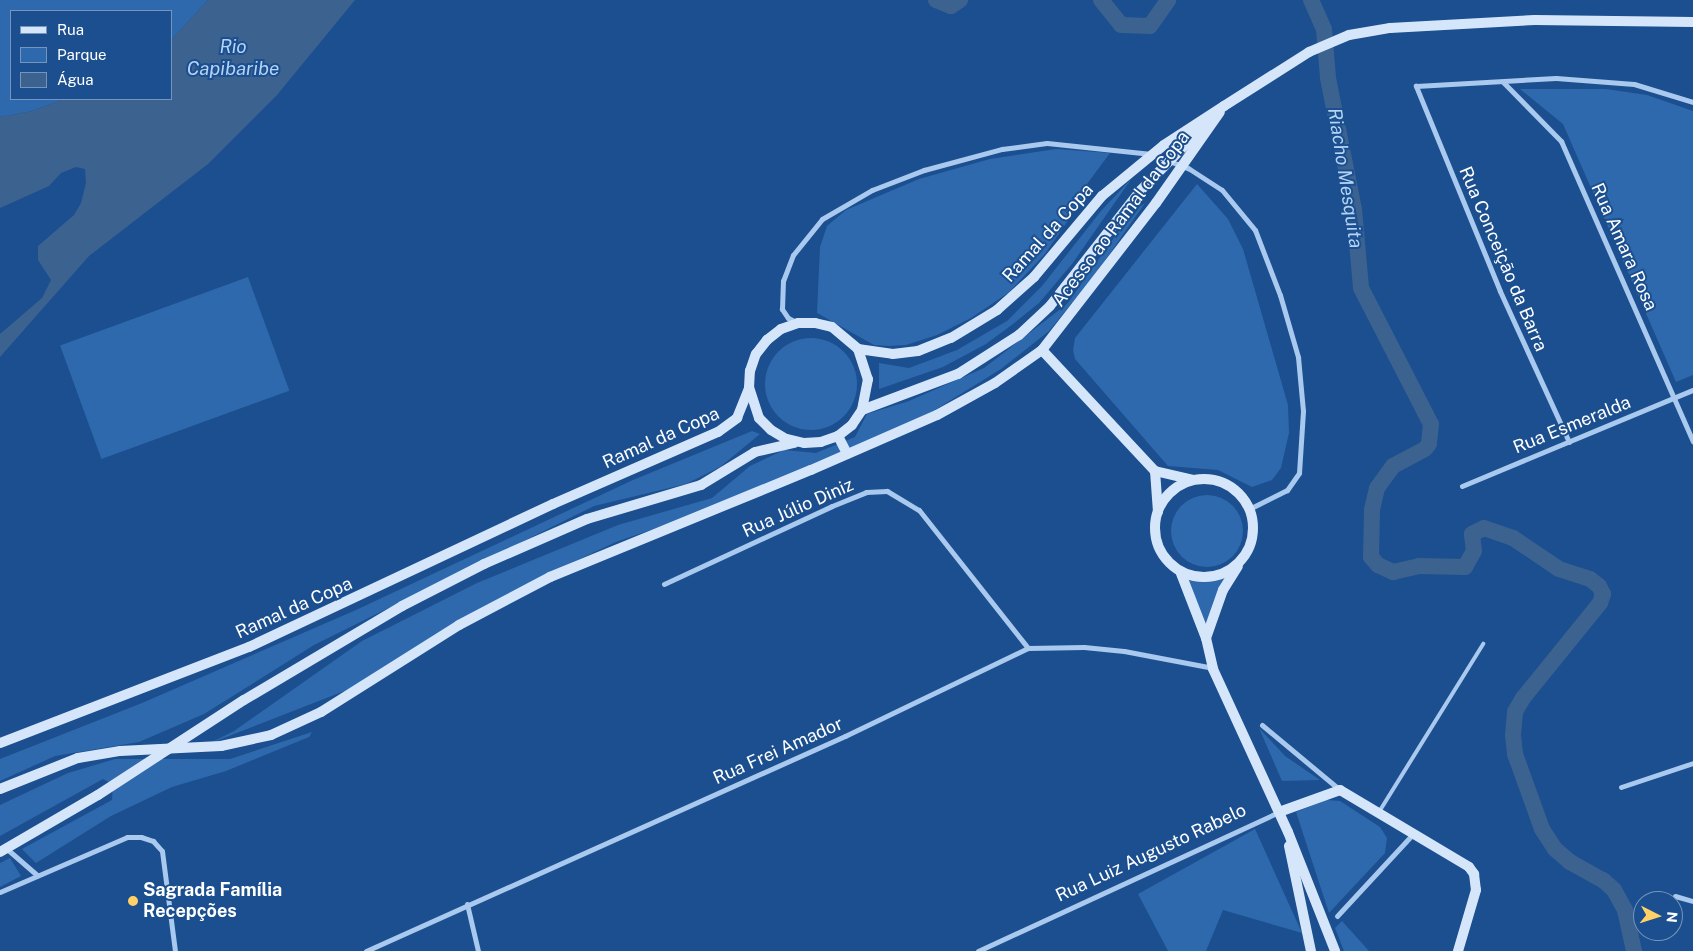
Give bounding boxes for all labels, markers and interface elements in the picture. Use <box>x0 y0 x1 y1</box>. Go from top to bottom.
legend <box>10 10 172 100</box>
text: Rua <box>57 21 84 38</box>
water label: Rio Capibaribe <box>187 36 279 80</box>
text: Parque <box>57 46 107 63</box>
text: Água <box>57 71 94 88</box>
water label: Riacho Mesquita <box>1323 106 1367 250</box>
street label: Acesso ao Ramal da Copa <box>1048 127 1194 311</box>
street label: Rua Conceição da Barra <box>1454 163 1552 355</box>
street label: Ramal da Copa <box>998 179 1098 287</box>
street label: Rua Amara Rosa <box>1586 180 1662 314</box>
street label: Rua Esmeralda <box>1510 392 1634 458</box>
street label: Ramal da Copa <box>599 403 723 473</box>
street label: Rua Júlio Diniz <box>739 474 857 542</box>
street label: Ramal da Copa <box>232 573 356 643</box>
street label: Rua Frei Amador <box>710 713 846 789</box>
street label: Rua Luiz Augusto Rabelo <box>1052 799 1250 907</box>
place label: Sagrada Família Recepções <box>143 880 282 922</box>
north arrow <box>1633 891 1683 941</box>
marker: Sagrada Família Recepções <box>127 895 139 907</box>
text: N <box>1664 911 1680 923</box>

